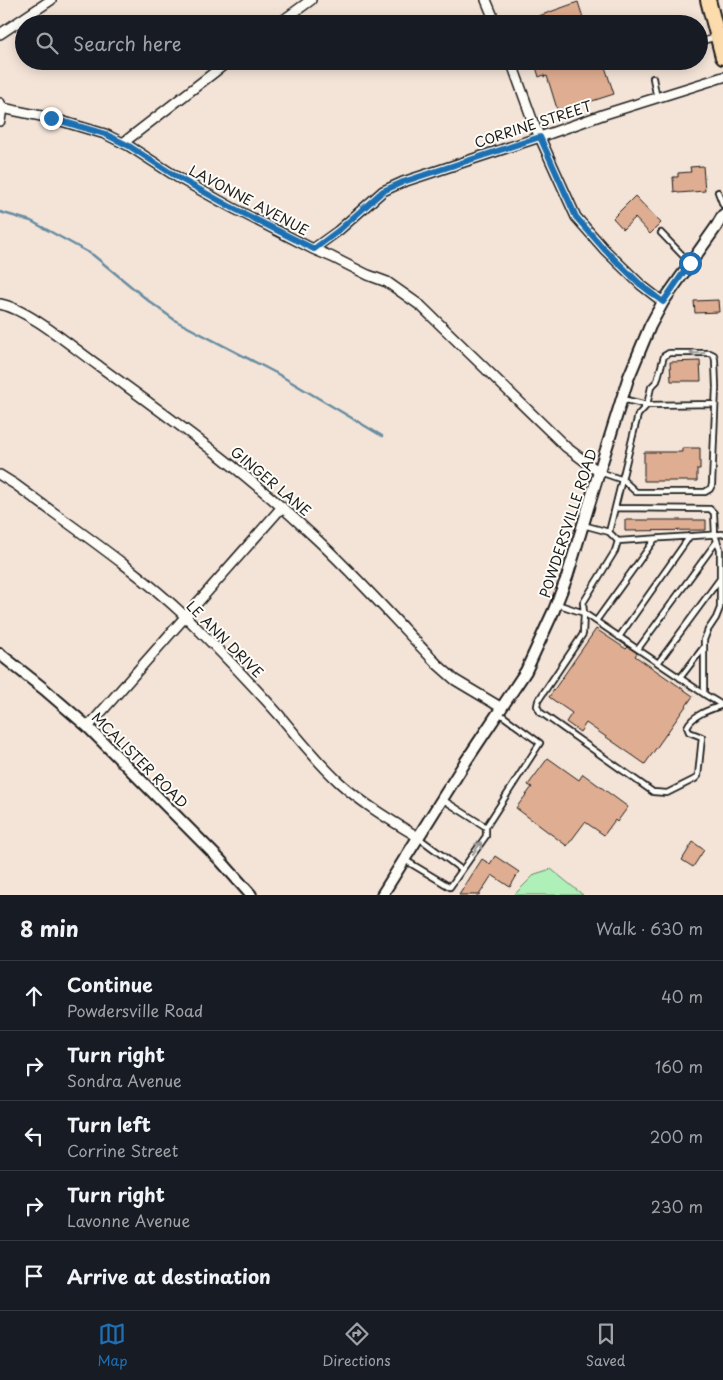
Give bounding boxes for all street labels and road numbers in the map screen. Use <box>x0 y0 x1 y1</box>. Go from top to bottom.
street label: CORRINE STREET <box>471 95 595 153</box>
street label: LAVONNE AVENUE <box>185 160 313 241</box>
street label: GINGER LANE <box>226 441 316 521</box>
street label: POWDERSVILLE ROAD <box>534 446 602 600</box>
street label: LE ANN DRIVE <box>182 596 268 682</box>
street label: MCALISTER ROAD <box>87 707 193 813</box>

